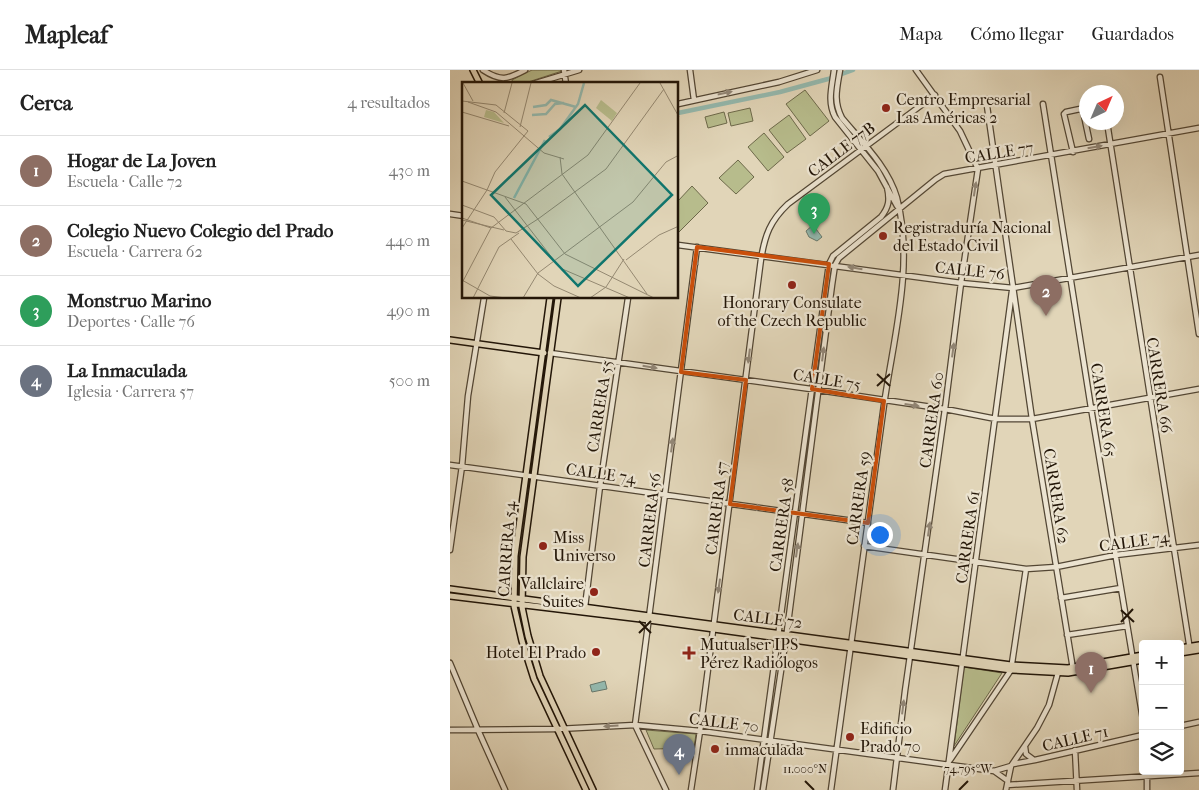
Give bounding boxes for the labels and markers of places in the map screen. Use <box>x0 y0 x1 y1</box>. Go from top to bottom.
place label: Centro Empresarial Las Américas 2 <box>896 90 1031 127</box>
marker: Centro Empresarial Las Américas 2 <box>880 102 892 114</box>
pin: 3 <box>798 193 830 234</box>
place label: Registraduría Nacional del Estado Civil <box>893 218 1052 255</box>
marker: Registraduría Nacional del Estado Civil <box>877 230 889 242</box>
pin: 2 <box>1030 275 1062 316</box>
marker: Honorary Consulate of the Czech Republic <box>786 279 798 291</box>
place label: Honorary Consulate of the Czech Republic <box>718 293 866 330</box>
place label: Miss Universo <box>553 528 616 565</box>
marker: Miss Universo <box>537 540 549 552</box>
place label: Vallclaire Suites <box>519 574 584 611</box>
marker: Vallclaire Suites <box>588 586 600 598</box>
place label: Mutualser IPS Pérez Radiólogos <box>700 635 818 672</box>
place label: Hotel El Prado <box>486 643 586 662</box>
marker: Hotel El Prado <box>590 646 602 658</box>
marker: Mutualser IPS Pérez Radiólogos <box>682 646 696 660</box>
pin: 1 <box>1075 652 1107 693</box>
place label: Edificio Prado 70 <box>860 719 921 756</box>
marker: Edificio Prado 70 <box>844 731 856 743</box>
pin: 4 <box>663 734 695 775</box>
place label: inmaculada <box>725 740 804 759</box>
marker: inmaculada <box>709 743 721 755</box>

